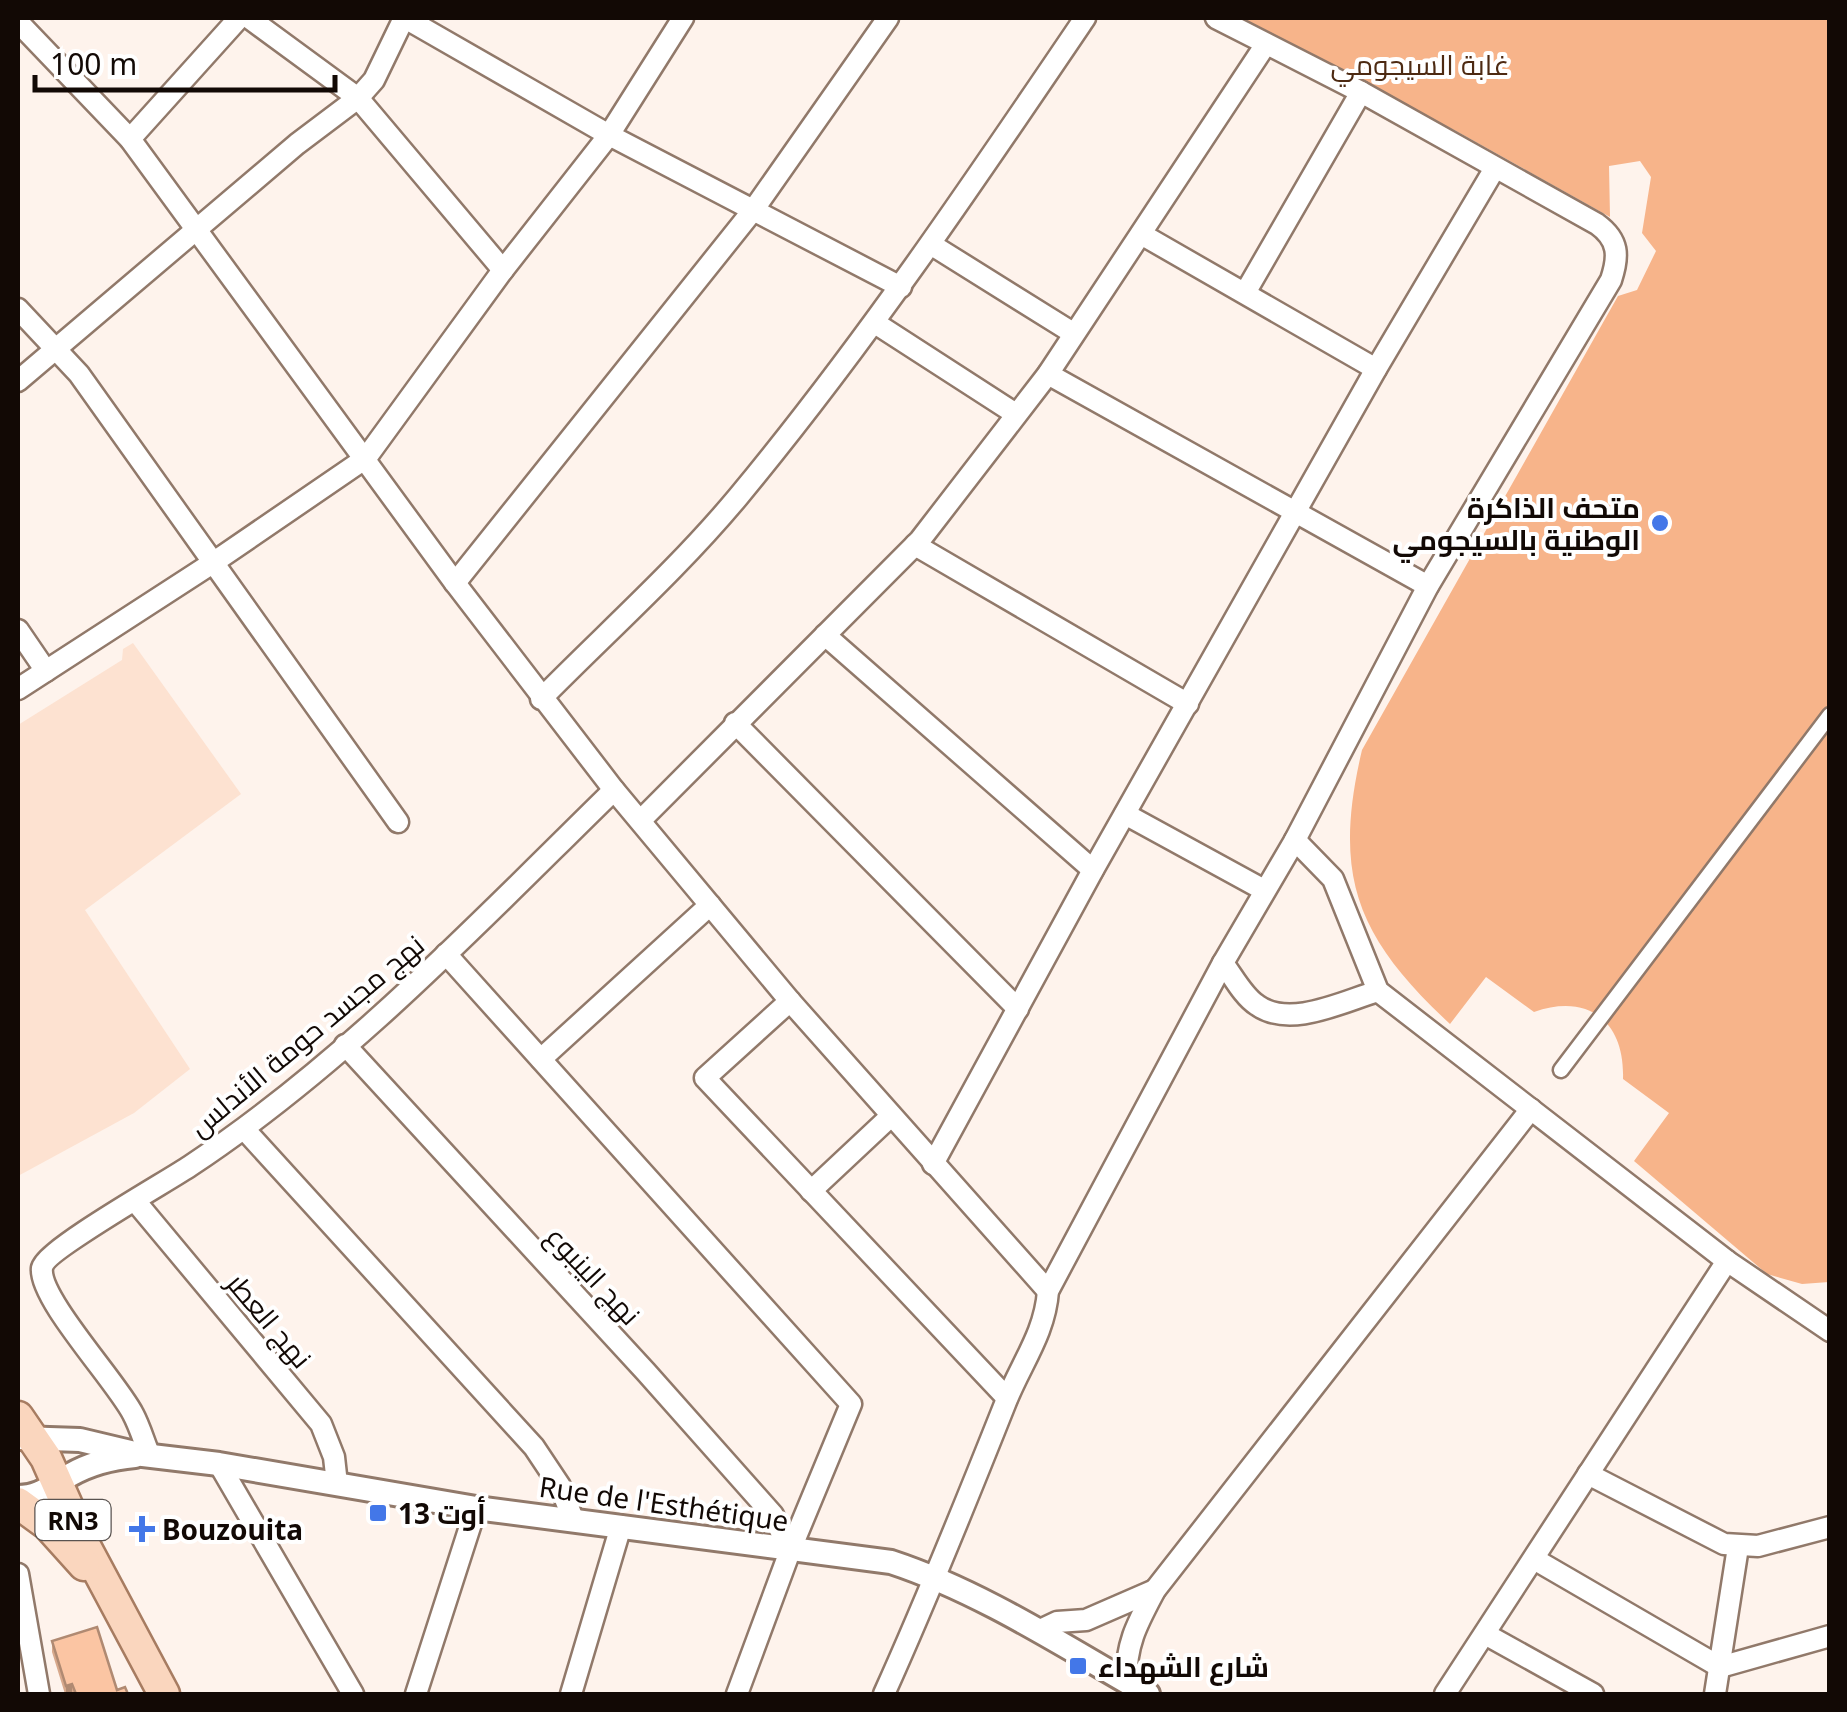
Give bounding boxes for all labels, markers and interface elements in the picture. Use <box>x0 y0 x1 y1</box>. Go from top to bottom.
scale bar <box>35 30 335 92</box>
text: 100 m <box>50 43 137 84</box>
park label: غابة السيجومي <box>1330 45 1510 87</box>
place label: متحف الذاكرة الوطنية بالسيجومي <box>1392 488 1640 563</box>
marker: متحف الذاكرة الوطنية بالسيجومي <box>1649 512 1671 534</box>
street label: نهج مجسد حومة الأندلس <box>180 925 432 1145</box>
street label: نهج الينبوع <box>538 1217 650 1333</box>
street label: نهج العطر <box>217 1263 321 1376</box>
street label: Rue de l'Esthétique <box>537 1467 791 1539</box>
place label: 13 أوت <box>398 1494 486 1532</box>
road number: RN3 <box>36 1500 110 1540</box>
marker: 13 أوت <box>367 1502 389 1524</box>
place label: Bouzouita <box>162 1510 303 1548</box>
marker: Bouzouita <box>131 1518 153 1540</box>
place label: شارع الشهداء <box>1098 1647 1269 1686</box>
marker: شارع الشهداء <box>1067 1655 1089 1677</box>

